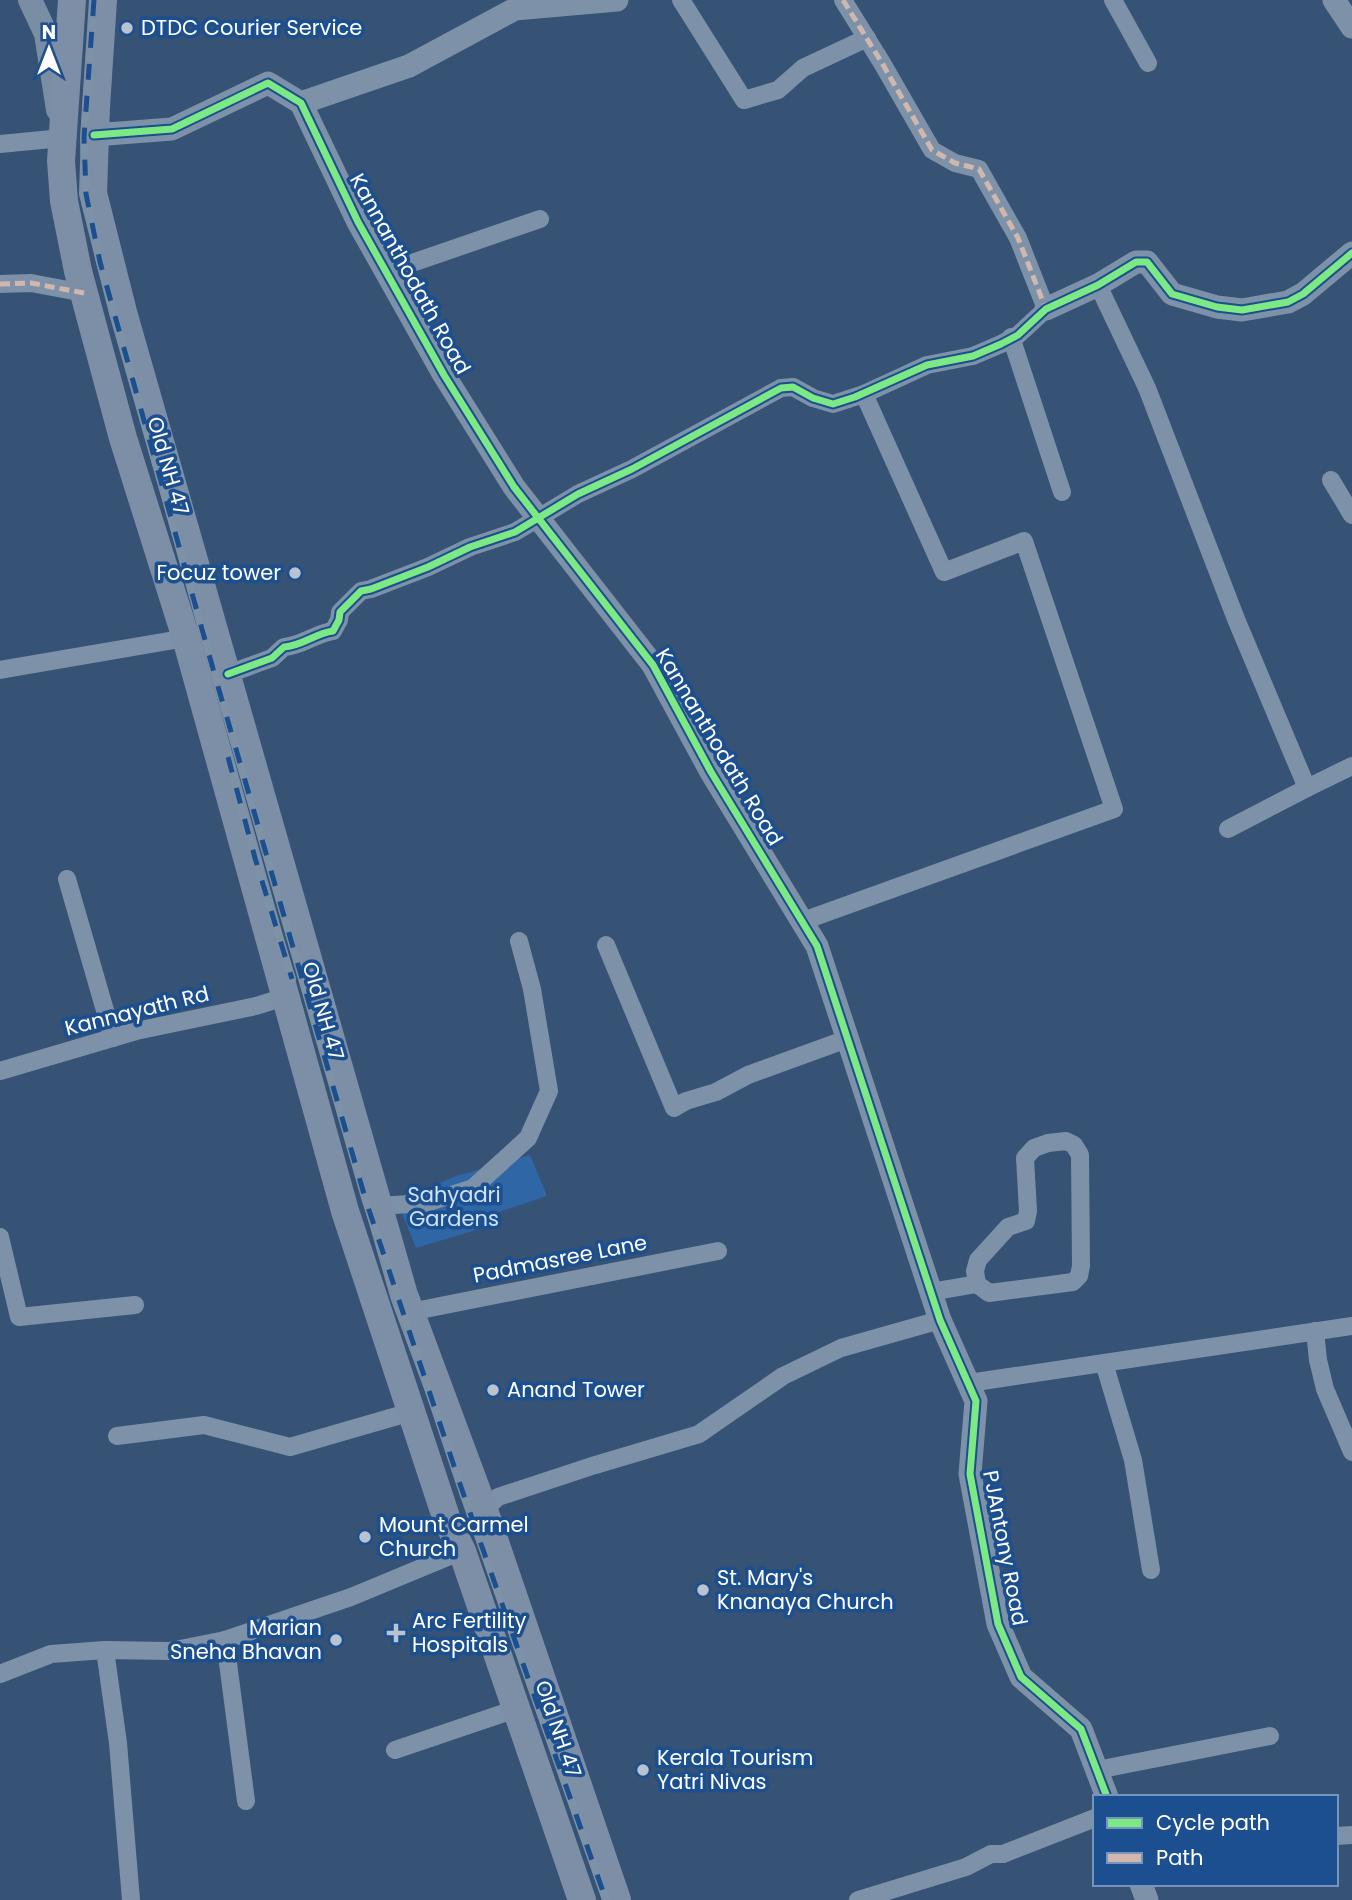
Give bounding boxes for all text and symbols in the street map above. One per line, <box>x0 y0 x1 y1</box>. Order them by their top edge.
place label: DTDC Courier Service <box>141 13 362 42</box>
north arrow <box>14 14 84 84</box>
text: N <box>42 19 56 46</box>
marker: DTDC Courier Service <box>119 20 135 36</box>
street label: Kannanthodath Road <box>343 168 478 379</box>
street label: Old NH 47 <box>141 413 196 518</box>
place label: Focuz tower <box>156 558 281 587</box>
marker: Focuz tower <box>287 565 303 581</box>
street label: Kannanthodath Road <box>649 643 790 851</box>
street label: Old NH 47 <box>296 958 351 1063</box>
street label: Kannayath Rd <box>62 979 212 1042</box>
park label: Sahyadri Gardens <box>407 1180 501 1233</box>
street label: Padmasree Lane <box>470 1227 649 1290</box>
place label: Anand Tower <box>507 1375 645 1404</box>
marker: Anand Tower <box>485 1382 501 1398</box>
street label: PJAntony Road <box>976 1468 1035 1628</box>
place label: Mount Carmel Church <box>379 1510 529 1563</box>
marker: Mount Carmel Church <box>357 1529 373 1545</box>
place label: St. Mary's Knanaya Church <box>717 1563 894 1616</box>
marker: St. Mary's Knanaya Church <box>695 1582 711 1598</box>
place label: Arc Fertility Hospitals <box>412 1606 527 1659</box>
place label: Marian Sneha Bhavan <box>170 1613 322 1666</box>
marker: Arc Fertility Hospitals <box>386 1623 406 1643</box>
marker: Marian Sneha Bhavan <box>328 1632 344 1648</box>
street label: Old NH 47 <box>528 1676 589 1781</box>
place label: Kerala Tourism Yatri Nivas <box>657 1743 813 1796</box>
marker: Kerala Tourism Yatri Nivas <box>635 1762 651 1778</box>
legend <box>1093 1795 1338 1886</box>
text: Cycle path <box>1156 1808 1270 1837</box>
text: Path <box>1156 1843 1203 1872</box>

